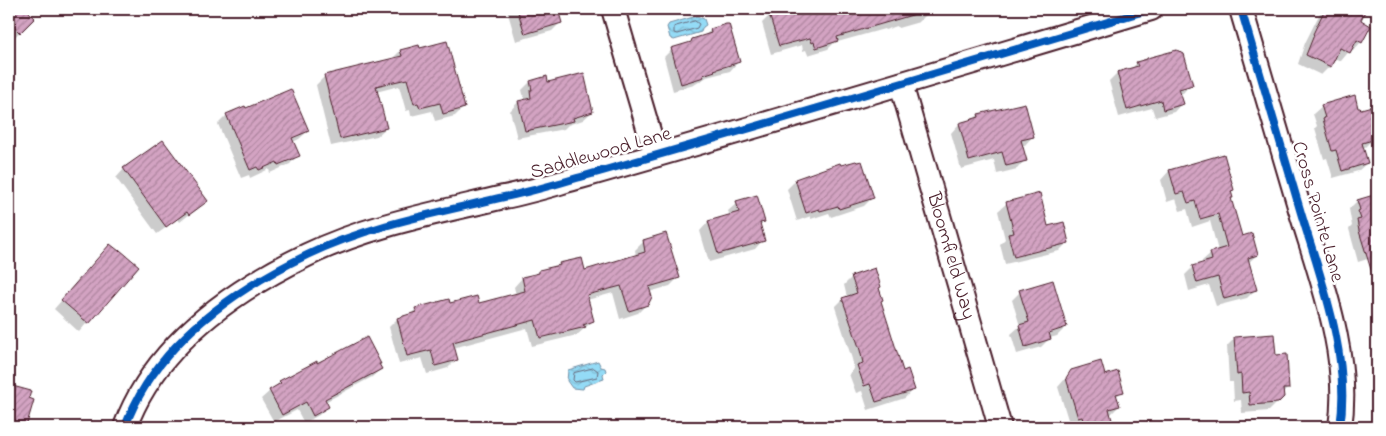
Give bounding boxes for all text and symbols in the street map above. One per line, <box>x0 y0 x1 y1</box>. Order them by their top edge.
street label: Saddlewood Lane <box>527 120 675 188</box>
street label: Cross Pointe Lane <box>1283 138 1351 286</box>
street label: Bloomfield Way <box>918 188 983 323</box>

